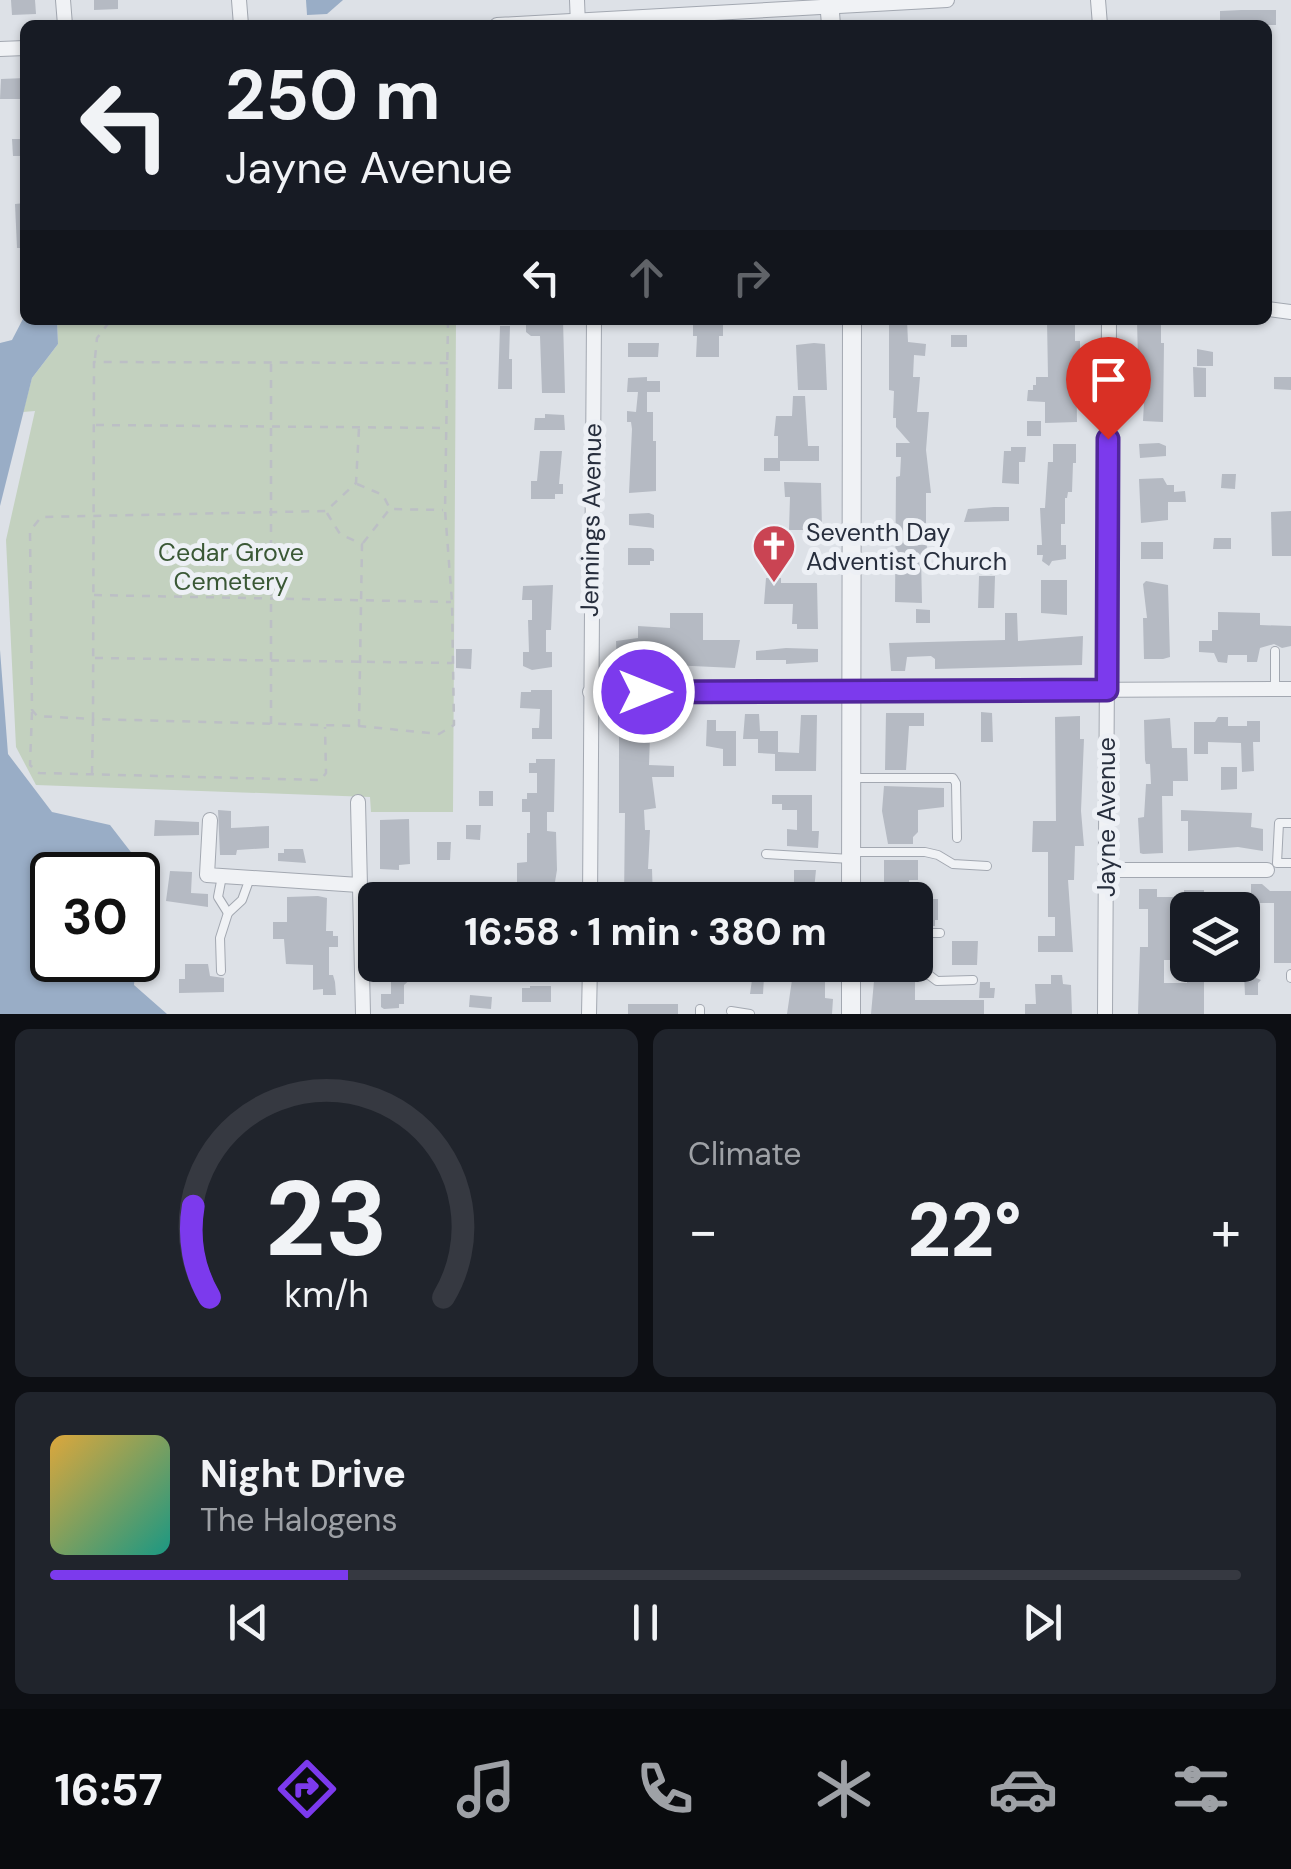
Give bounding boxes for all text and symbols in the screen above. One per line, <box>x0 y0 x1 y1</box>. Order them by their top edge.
text: 250 m <box>225 50 441 141</box>
icon: left <box>60 60 190 190</box>
text: Jayne Avenue <box>225 138 513 197</box>
icon: left <box>514 250 569 305</box>
icon: ahead <box>619 250 674 305</box>
icon: right <box>724 250 779 305</box>
pin <box>1066 337 1151 440</box>
icon: arrive <box>1081 352 1136 407</box>
street label: Jennings Avenue <box>573 423 609 617</box>
place label: Seventh Day Adventist Church <box>806 516 1007 578</box>
church icon: Seventh Day Adventist Church <box>751 523 797 584</box>
park label: Cedar Grove Cemetery <box>158 536 304 598</box>
position arrow <box>592 640 696 744</box>
street label: Jayne Avenue <box>1090 737 1123 897</box>
speed limit sign: 30 <box>30 852 160 982</box>
map controls <box>1170 892 1260 982</box>
button: layers <box>1170 892 1260 982</box>
text: 16:58 · 1 min · 380 m <box>464 907 827 957</box>
text: Climate <box>688 1133 802 1175</box>
text: 23 <box>265 1152 388 1287</box>
text: 22° <box>907 1182 1022 1279</box>
text: − <box>688 1195 718 1267</box>
text: + <box>1211 1195 1241 1267</box>
text: km/h <box>284 1272 369 1318</box>
text: Night Drive <box>200 1449 406 1499</box>
text: The Halogens <box>200 1499 398 1541</box>
icon: previous <box>221 1595 276 1650</box>
icon: pause <box>618 1595 673 1650</box>
icon: next <box>1015 1595 1070 1650</box>
icon: directions <box>272 1754 342 1824</box>
icon: music <box>451 1754 521 1824</box>
icon: phone <box>630 1754 700 1824</box>
icon: climate <box>809 1754 879 1824</box>
icon: car <box>988 1754 1058 1824</box>
icon: filters <box>1166 1754 1236 1824</box>
text: 16:57 <box>54 1760 163 1819</box>

